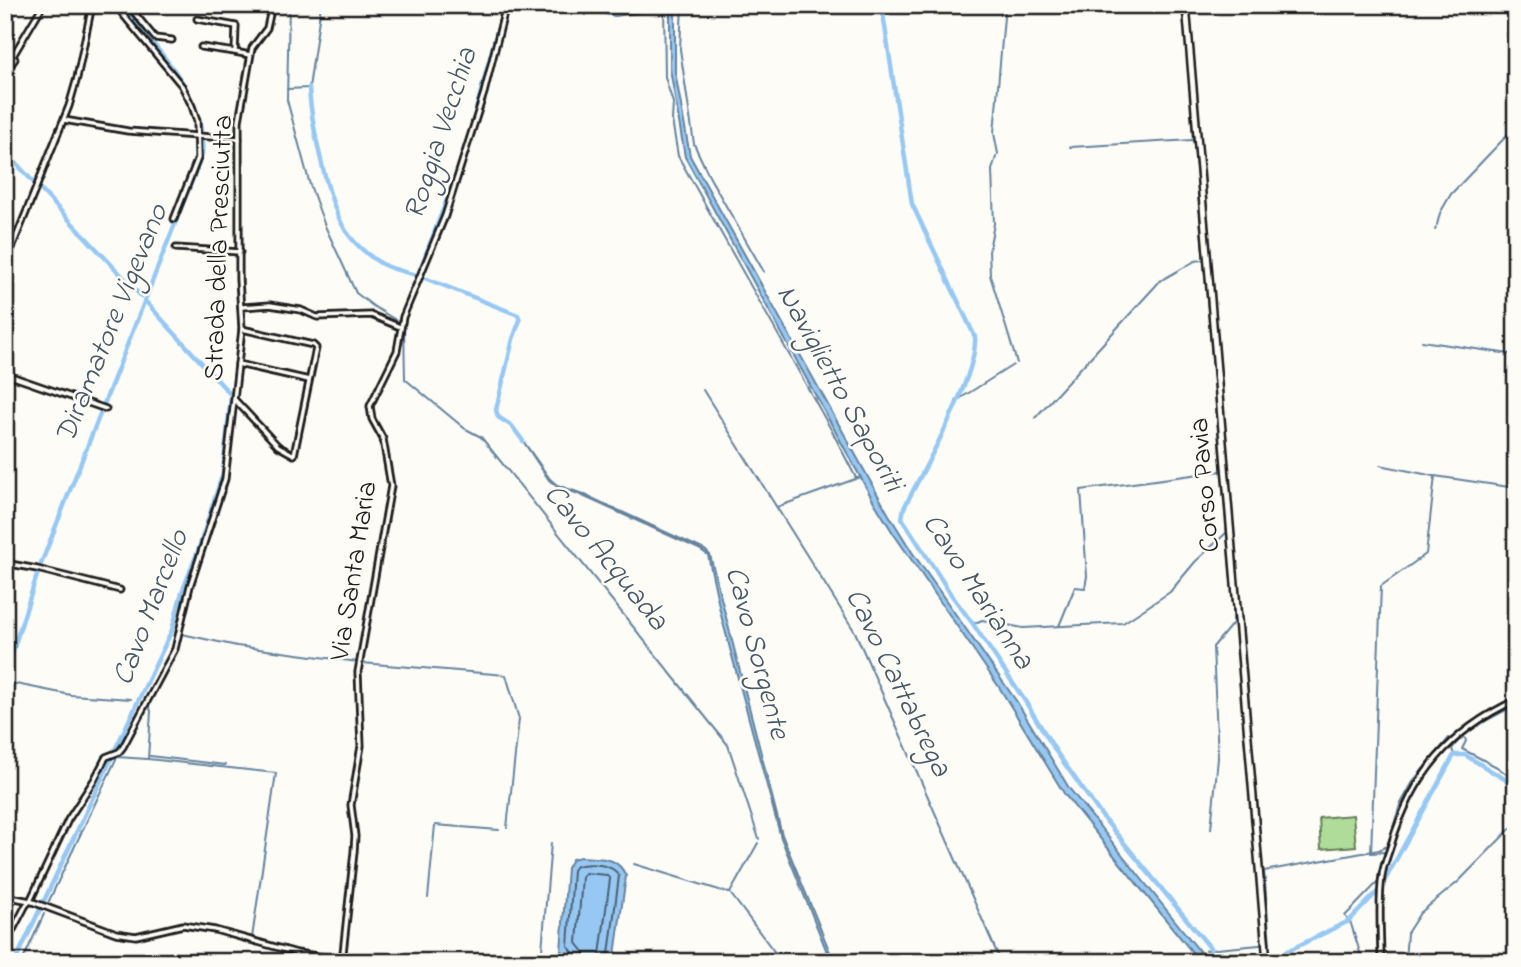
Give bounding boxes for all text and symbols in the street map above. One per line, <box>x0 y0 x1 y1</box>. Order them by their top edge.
water label: Roggia Vecchia <box>394 42 491 226</box>
street label: Strada della Presciutta <box>195 114 245 382</box>
water label: Diramatore Vigevano <box>45 197 182 450</box>
water label: Naviglietto Saporiti <box>764 278 915 503</box>
street label: Corso Pavia <box>1180 416 1232 554</box>
water label: Cavo Acquada <box>532 475 679 642</box>
street label: Via Santa Maria <box>320 478 389 665</box>
water label: Cavo Marianna <box>910 505 1044 679</box>
water label: Cavo Marcello <box>102 522 202 692</box>
water label: Cavo Sorgente <box>712 562 801 746</box>
water label: Cavo Cattabrega <box>832 581 962 785</box>

